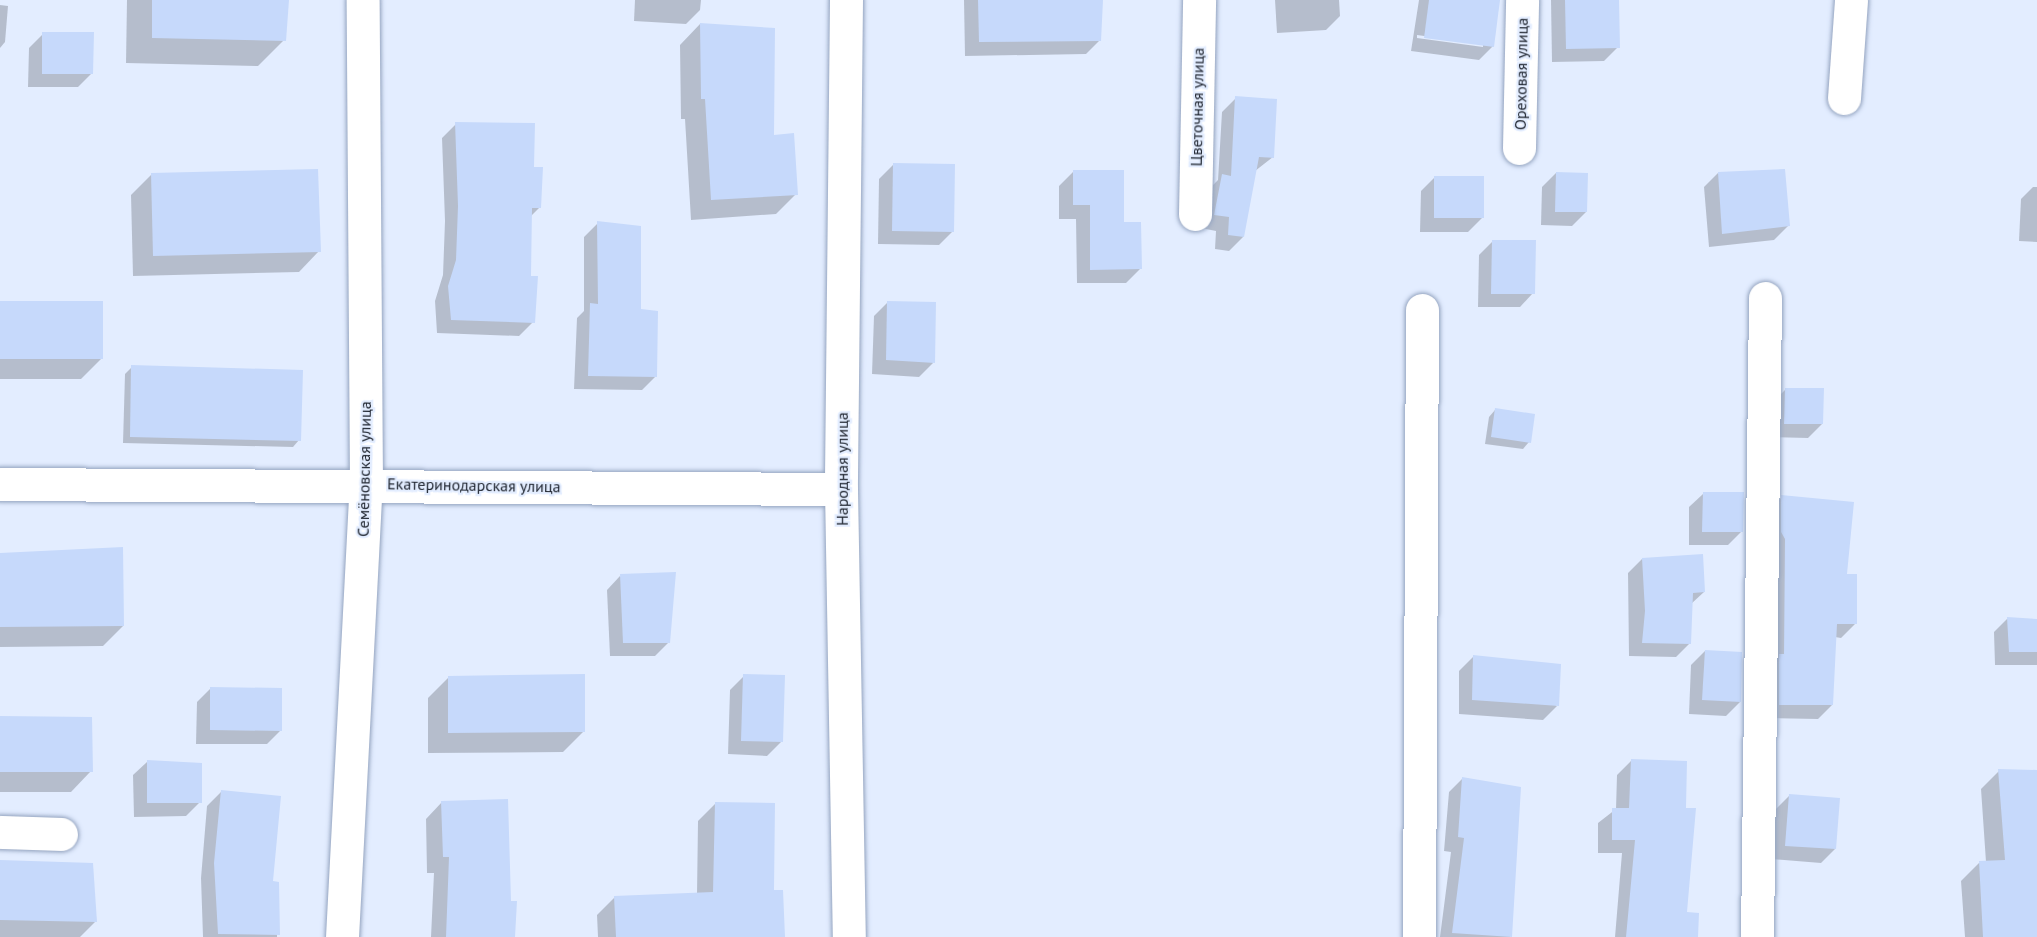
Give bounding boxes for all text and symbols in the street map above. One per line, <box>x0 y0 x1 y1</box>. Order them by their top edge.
street label: Ореховая улица <box>1510 18 1532 130</box>
street label: Цветочная улица <box>1186 47 1208 167</box>
street label: Семёновская улица <box>353 401 375 537</box>
street label: Народная улица <box>832 412 852 526</box>
street label: Екатеринодарская улица <box>387 474 561 496</box>

